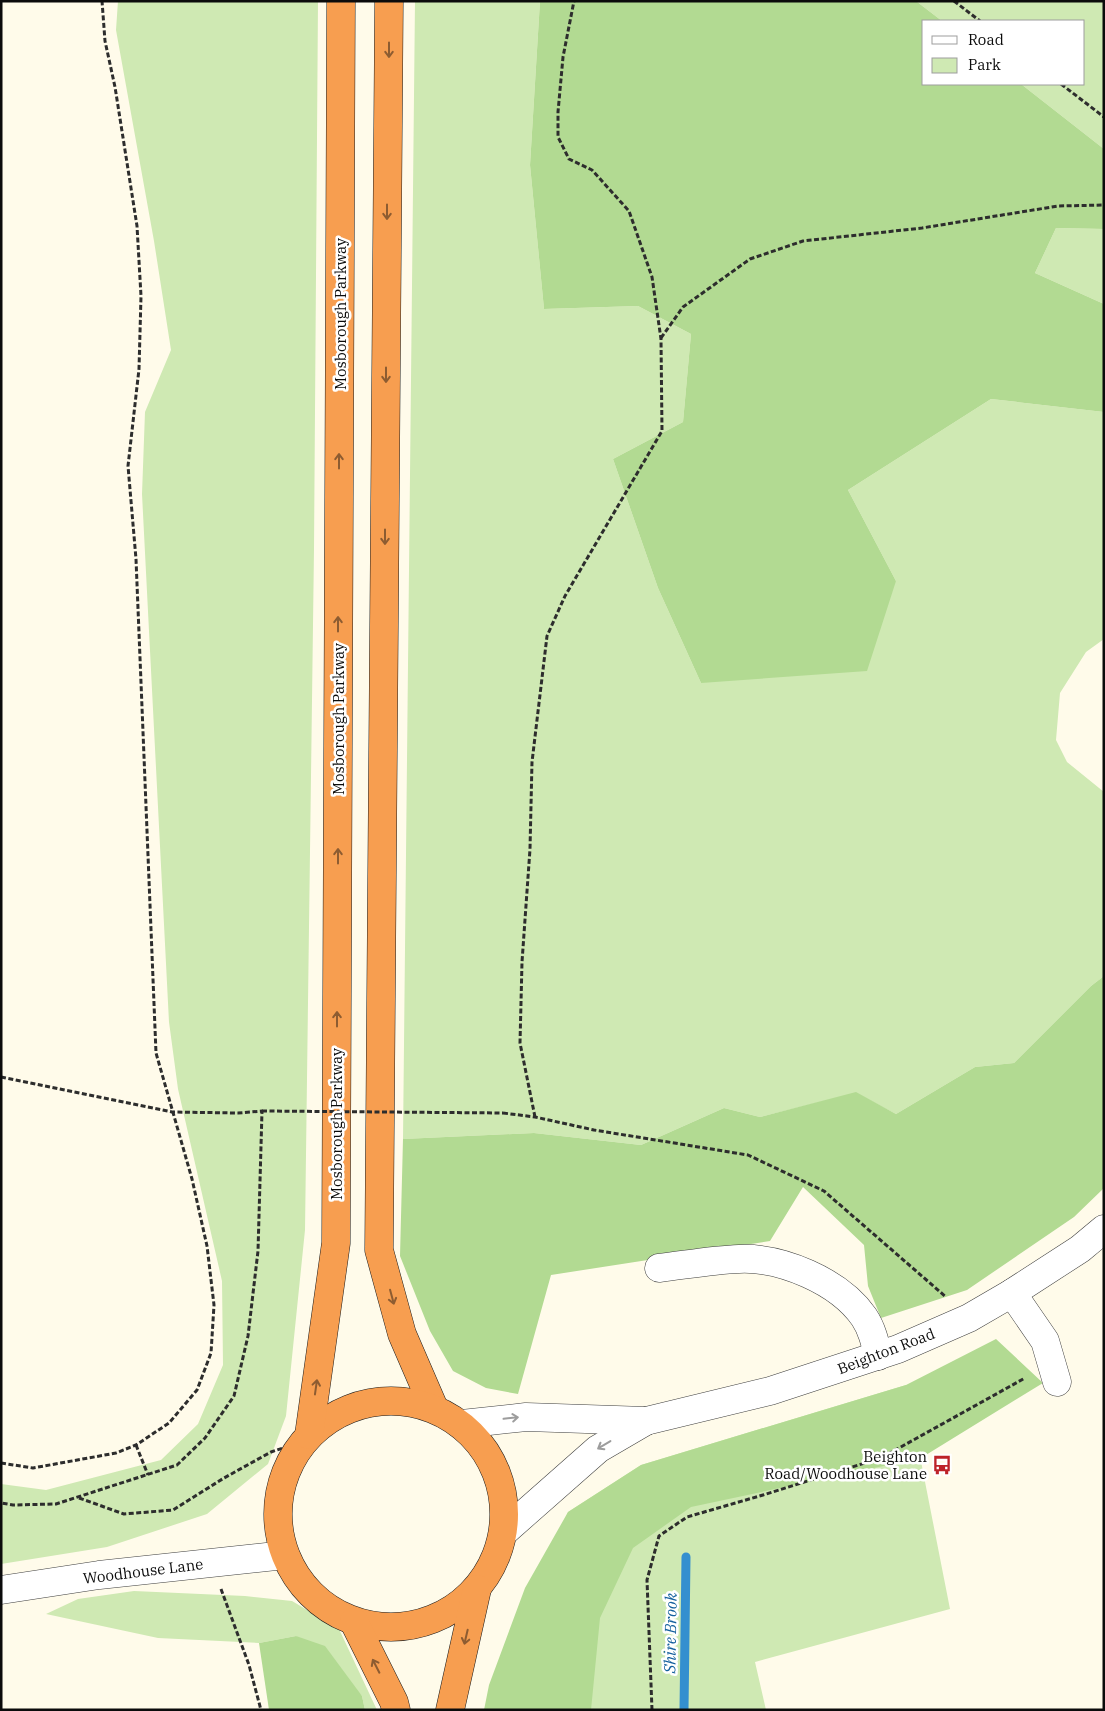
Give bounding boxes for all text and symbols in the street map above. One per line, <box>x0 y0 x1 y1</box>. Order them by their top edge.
legend <box>922 20 1085 85</box>
text: Road <box>968 30 1004 49</box>
one-way arrow <box>384 42 393 58</box>
text: Park <box>968 55 1001 74</box>
one-way arrow <box>382 204 392 220</box>
street label: Mosborough Parkway <box>331 238 350 390</box>
one-way arrow <box>381 366 391 383</box>
one-way arrow <box>334 454 344 470</box>
one-way arrow <box>380 529 389 545</box>
one-way arrow <box>334 616 343 632</box>
street label: Mosborough Parkway <box>329 643 348 795</box>
one-way arrow <box>333 849 343 865</box>
one-way arrow <box>332 1011 342 1028</box>
street label: Mosborough Parkway <box>327 1048 346 1200</box>
one-way arrow <box>387 1289 397 1305</box>
street label: Beighton Road <box>835 1324 937 1378</box>
one-way arrow <box>311 1379 321 1395</box>
one-way arrow <box>503 1414 519 1423</box>
one-way arrow <box>597 1441 612 1451</box>
place label: Beighton Road/Woodhouse Lane <box>765 1447 927 1483</box>
bus stop icon: Beighton Road/Woodhouse Lane <box>931 1454 953 1476</box>
street label: Woodhouse Lane <box>82 1554 204 1588</box>
water label: Shire Brook <box>659 1592 681 1675</box>
one-way arrow <box>461 1629 470 1645</box>
one-way arrow <box>371 1658 381 1673</box>

